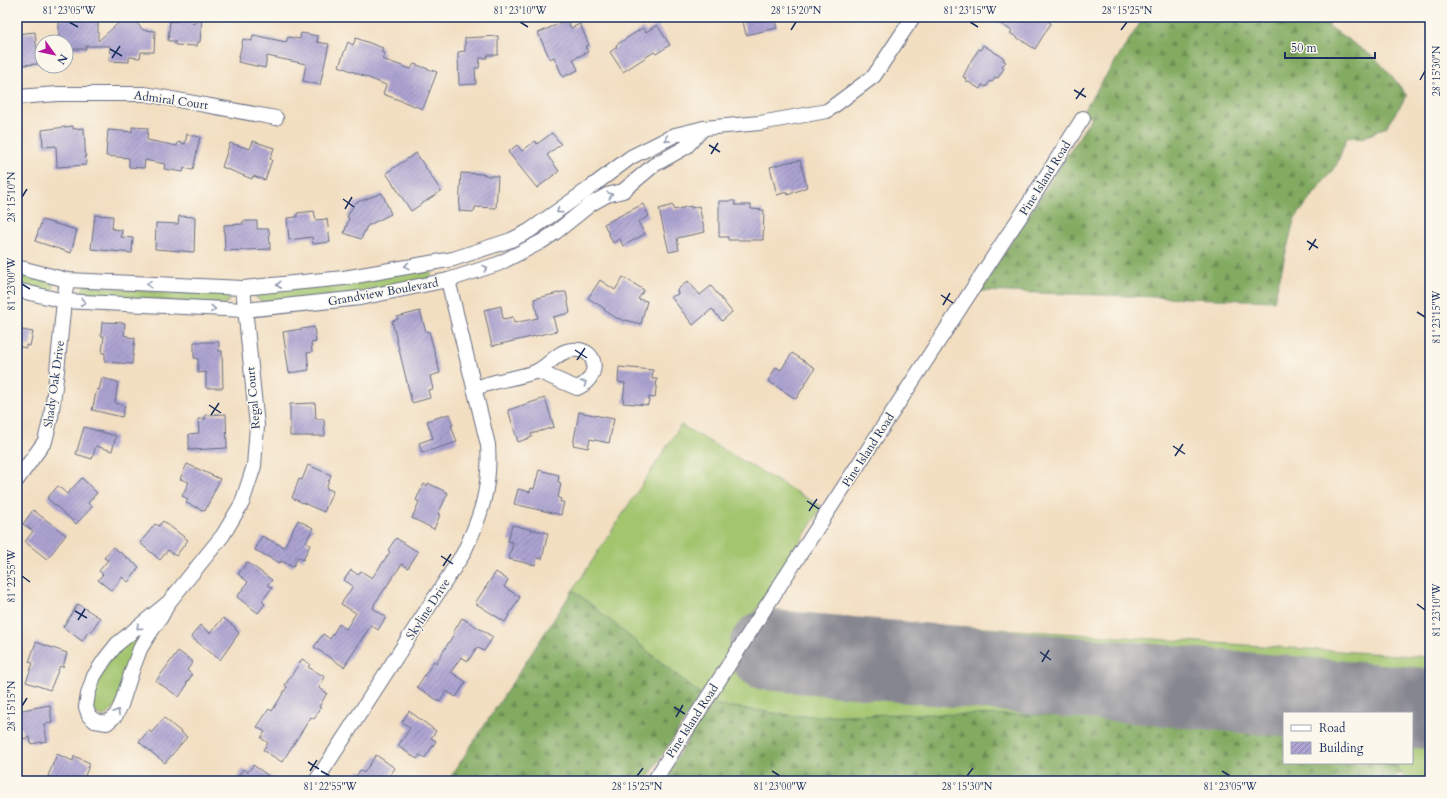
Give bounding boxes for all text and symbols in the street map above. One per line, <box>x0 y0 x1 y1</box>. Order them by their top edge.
text: 81°23'05"W <box>42 4 97 18</box>
text: 81°23'10"W <box>493 4 548 18</box>
text: 28°15'20"N <box>771 4 822 18</box>
text: 81°23'15"W <box>943 4 998 18</box>
text: 28°15'25"N <box>1102 4 1153 18</box>
north arrow <box>34 34 74 74</box>
scale bar <box>1285 34 1375 60</box>
text: 50 m <box>1291 40 1318 56</box>
text: 28°15'30"N <box>1430 45 1444 96</box>
text: N <box>53 51 71 68</box>
street label: Admiral Court <box>133 87 209 113</box>
one-way arrow <box>664 134 671 142</box>
street label: Pine Island Road <box>1016 137 1075 218</box>
text: 28°15'10"N <box>5 171 19 222</box>
one-way arrow <box>607 191 614 199</box>
one-way arrow <box>556 206 563 214</box>
text: 81°23'00"W <box>5 256 19 311</box>
one-way arrow <box>404 261 410 270</box>
one-way arrow <box>481 264 488 273</box>
street label: Grandview Boulevard <box>327 274 440 310</box>
one-way arrow <box>146 280 152 288</box>
one-way arrow <box>276 280 282 289</box>
text: 81°23'15"W <box>1430 289 1444 344</box>
one-way arrow <box>80 297 86 306</box>
one-way arrow <box>210 304 216 313</box>
street label: Shady Oak Drive <box>40 339 68 429</box>
street label: Regal Court <box>242 366 264 430</box>
one-way arrow <box>580 381 587 388</box>
street label: Pine Island Road <box>838 409 898 490</box>
text: 81°22'55"W <box>5 548 19 603</box>
street label: Skyline Drive <box>402 575 454 643</box>
text: 81°23'10"W <box>1430 582 1444 637</box>
one-way arrow <box>136 622 144 630</box>
text: 28°15'15"N <box>5 680 19 731</box>
street label: Pine Island Road <box>662 680 722 761</box>
one-way arrow <box>112 709 120 716</box>
legend <box>1283 712 1413 764</box>
text: Road <box>1319 720 1346 736</box>
text: Building <box>1319 740 1364 756</box>
text: 81°22'55"W <box>303 780 358 794</box>
text: 28°15'25"N <box>612 780 663 794</box>
text: 81°23'00"W <box>753 780 808 794</box>
text: 28°15'30"N <box>942 780 993 794</box>
text: 81°23'05"W <box>1203 780 1258 794</box>

